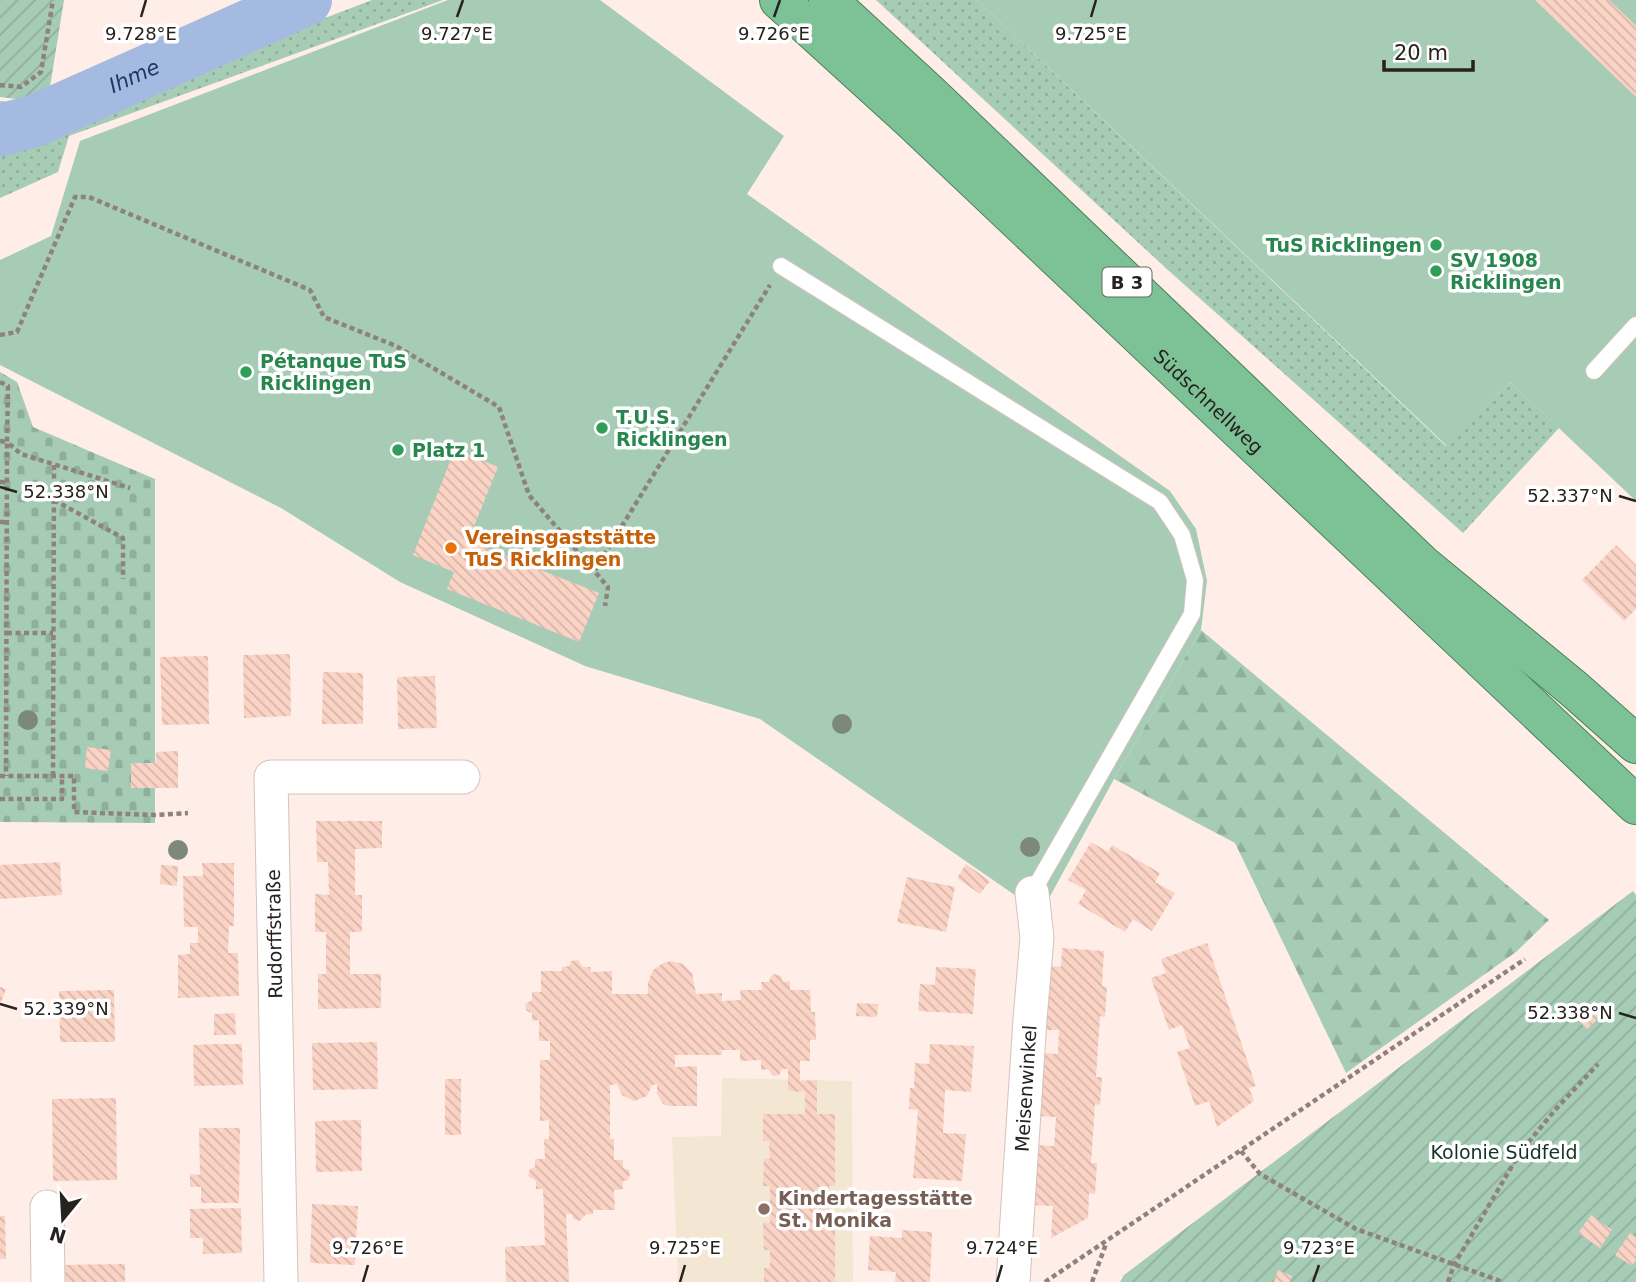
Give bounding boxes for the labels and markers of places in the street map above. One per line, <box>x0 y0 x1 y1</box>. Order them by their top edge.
place label: TuS Ricklingen <box>1266 234 1422 256</box>
marker: TuS Ricklingen <box>1428 237 1444 253</box>
place label: SV 1908 Ricklingen <box>1450 249 1562 293</box>
marker: SV 1908 Ricklingen <box>1428 263 1444 279</box>
place label: Pétanque TuS Ricklingen <box>260 350 407 394</box>
marker: Pétanque TuS Ricklingen <box>238 364 254 380</box>
place label: T.U.S. Ricklingen <box>616 406 728 450</box>
marker: T.U.S. Ricklingen <box>594 420 610 436</box>
place label: Platz 1 <box>412 439 485 461</box>
marker: Platz 1 <box>390 442 406 458</box>
place label: Vereinsgaststätte TuS Ricklingen <box>465 526 656 570</box>
marker: Vereinsgaststätte TuS Ricklingen <box>443 540 459 556</box>
place label: Kindertagesstätte St. Monika <box>778 1187 973 1231</box>
marker: Kindertagesstätte St. Monika <box>756 1201 772 1217</box>

